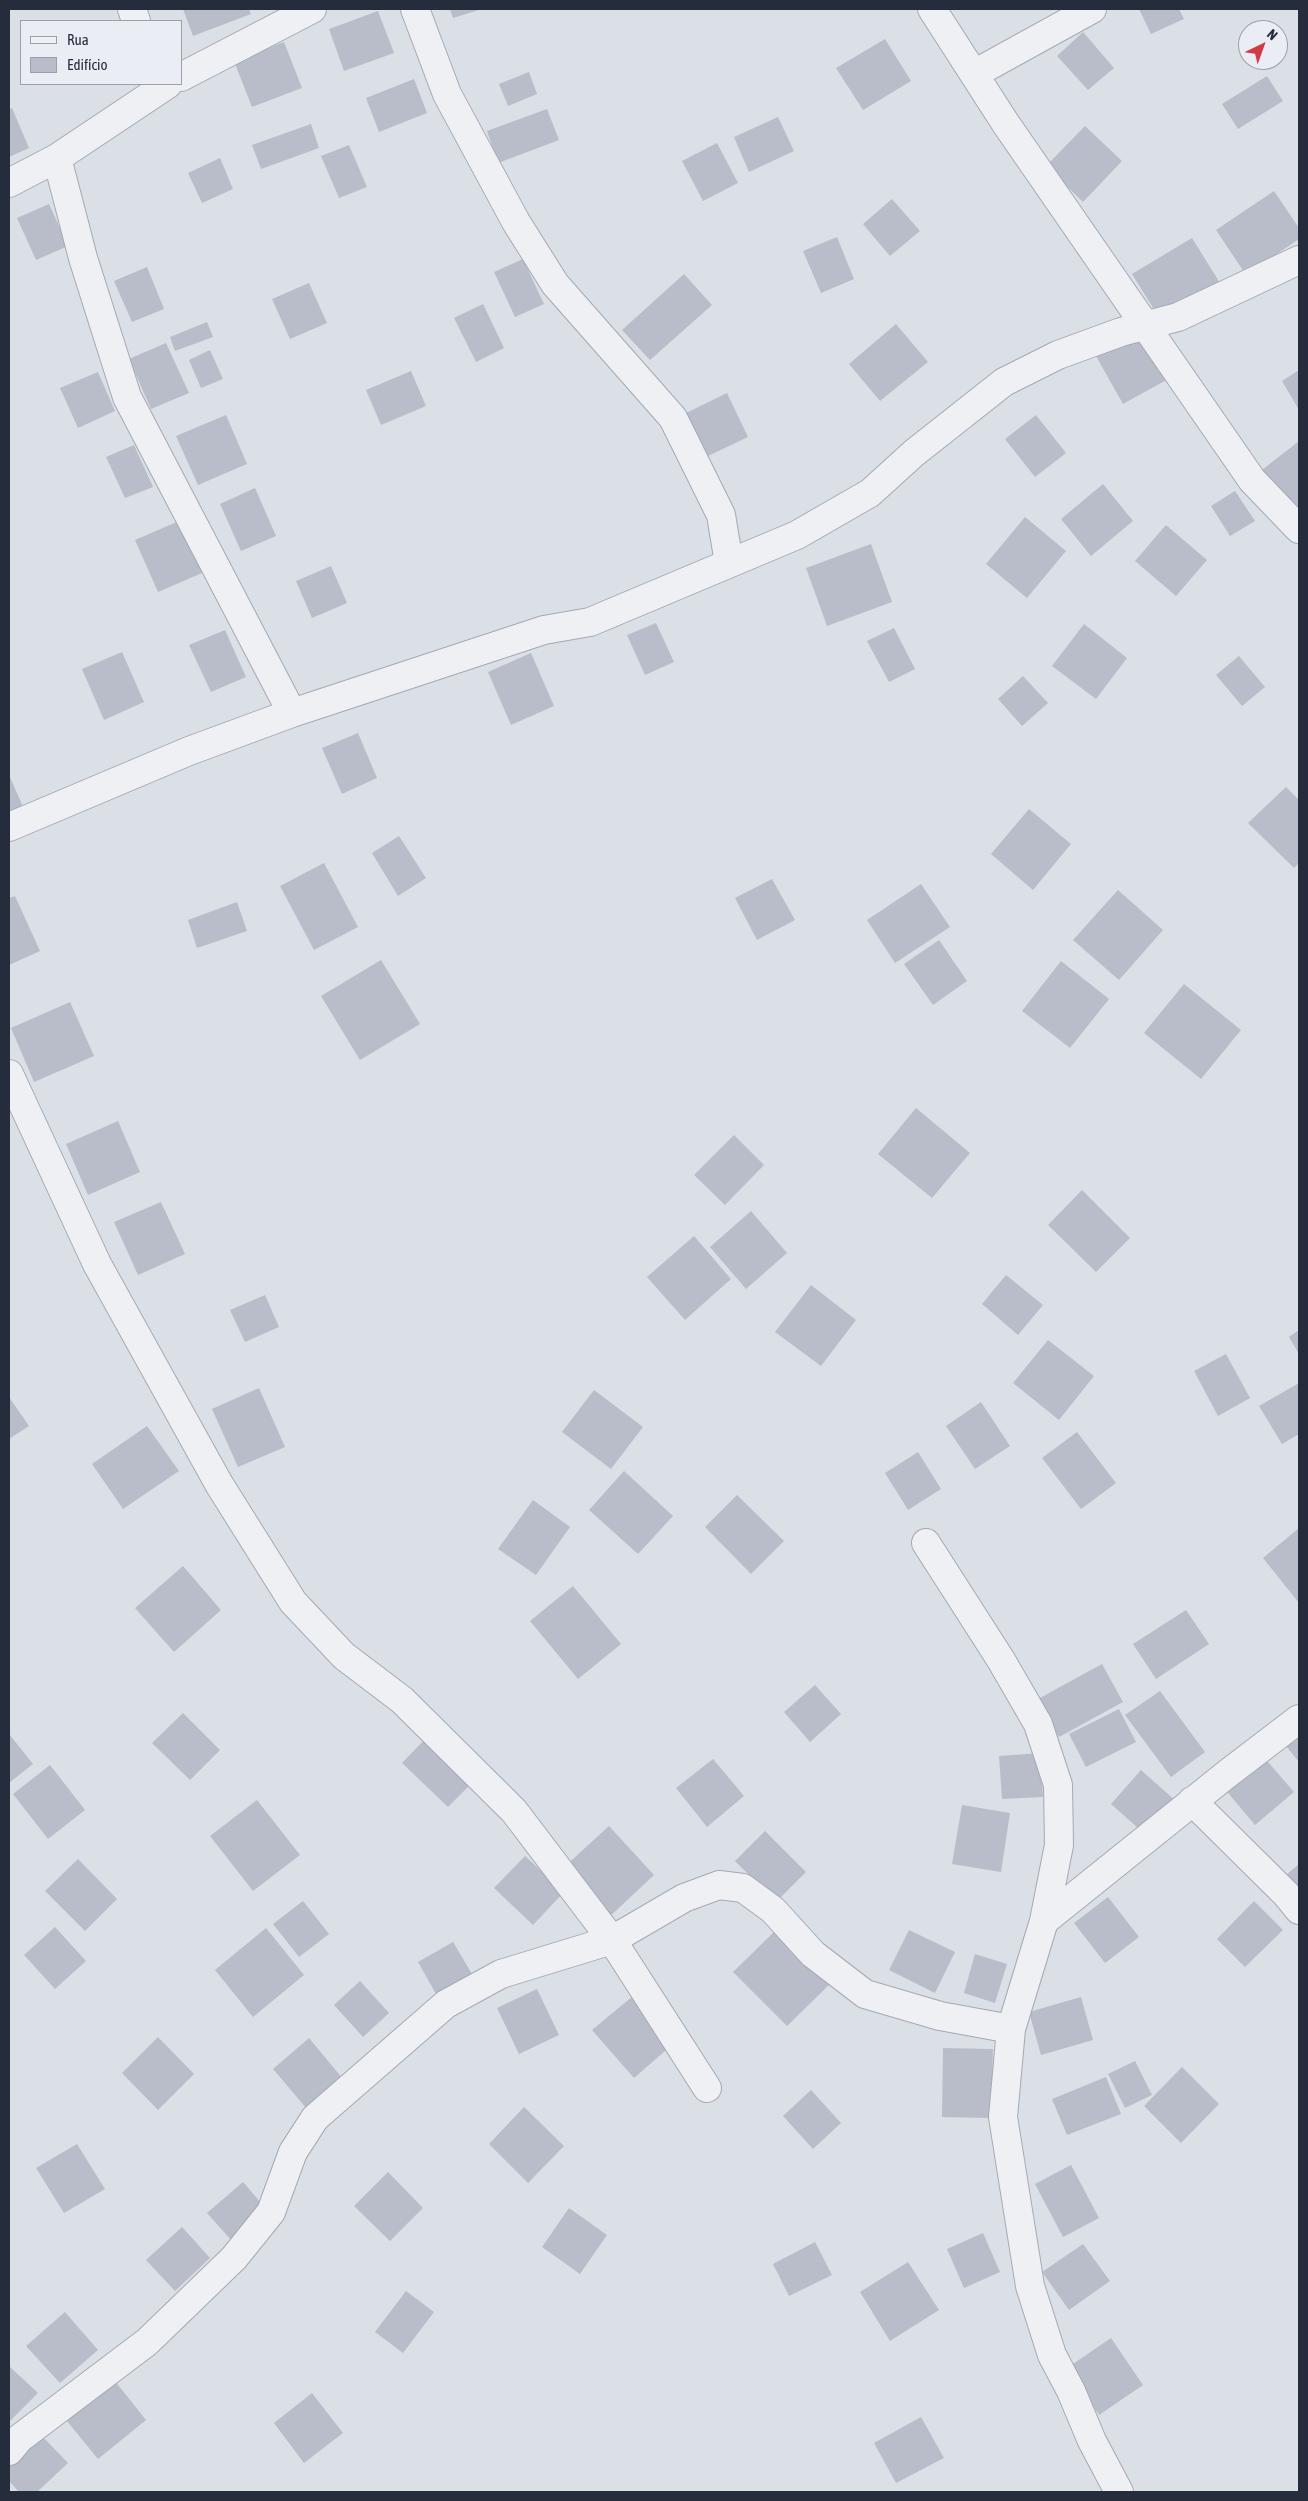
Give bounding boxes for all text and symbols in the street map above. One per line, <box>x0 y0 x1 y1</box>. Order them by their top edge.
legend <box>20 20 182 85</box>
north arrow <box>1238 20 1288 70</box>
text: N <box>1264 26 1281 43</box>
text: Rua <box>67 31 89 48</box>
text: Edifício <box>67 56 108 73</box>

